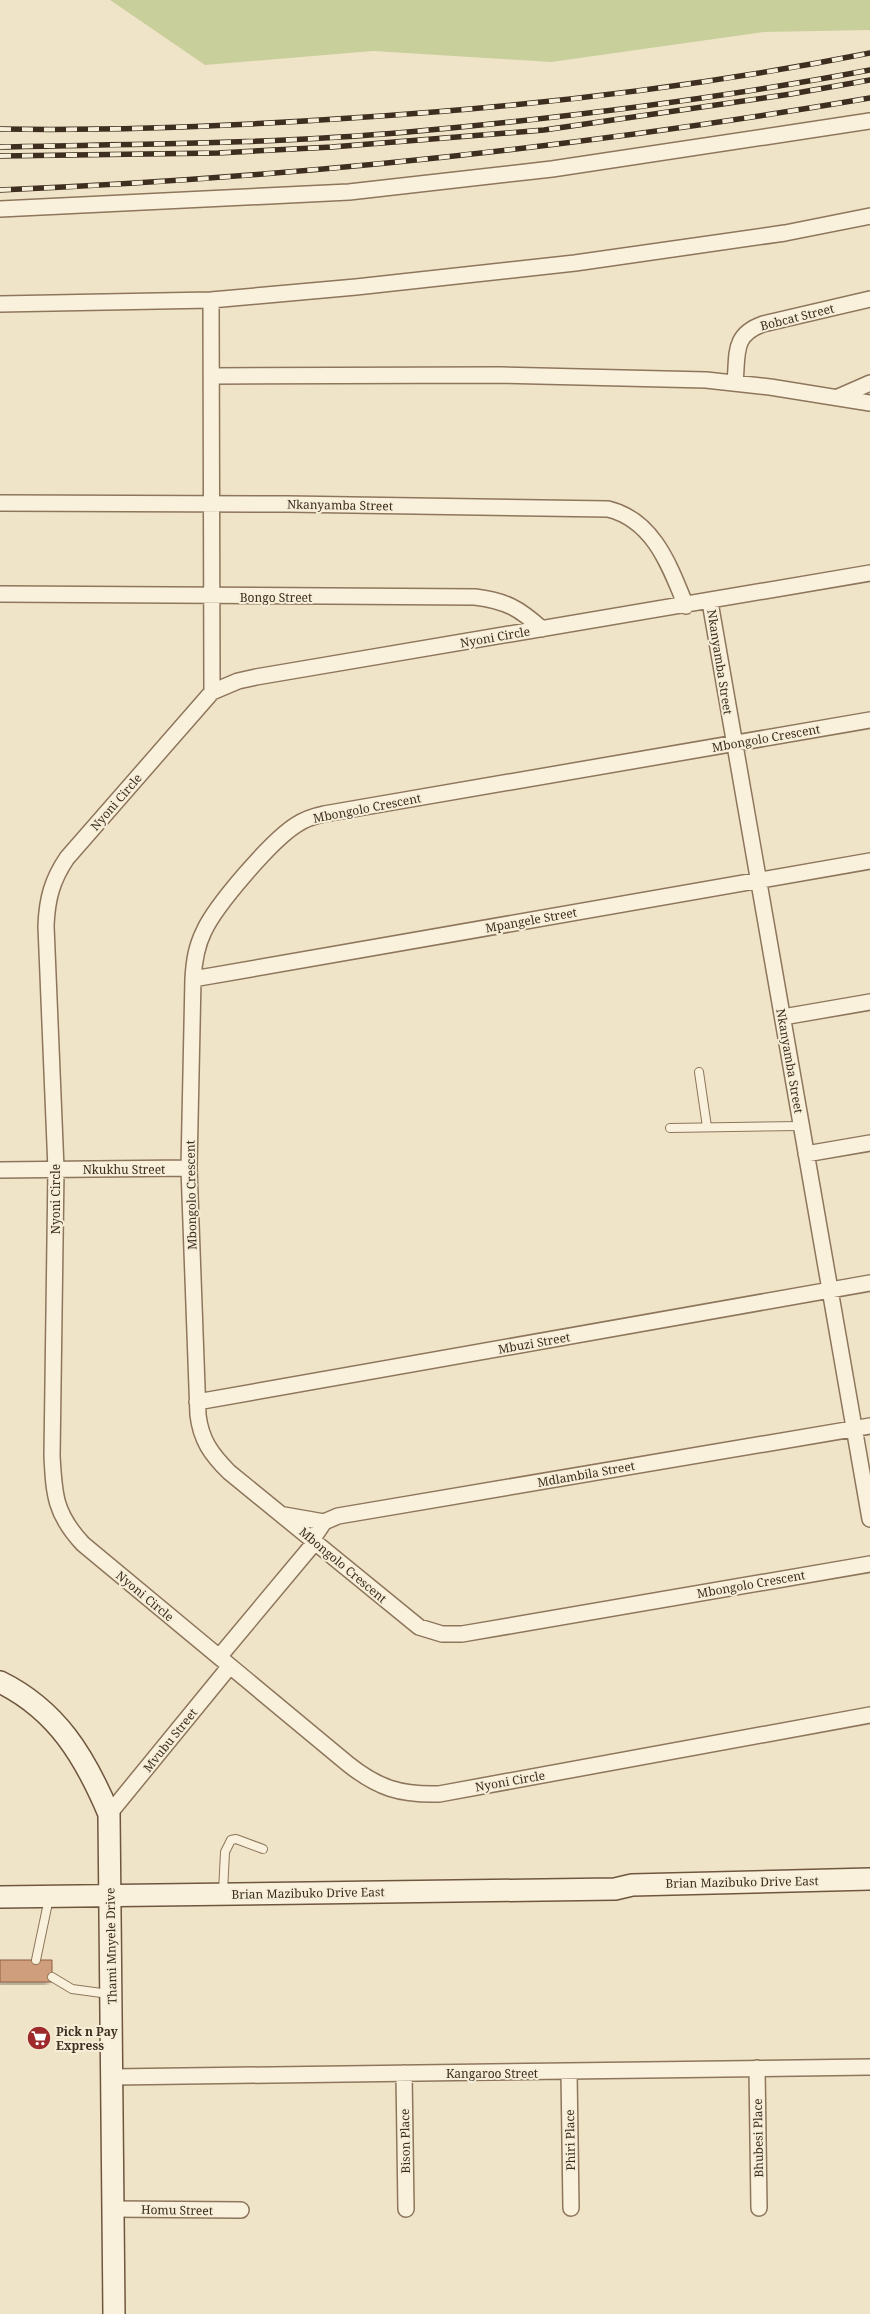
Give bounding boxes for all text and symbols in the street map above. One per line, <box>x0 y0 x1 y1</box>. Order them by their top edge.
street label: Bobcat Street <box>758 300 836 334</box>
street label: Nkanyamba Street <box>287 496 393 514</box>
street label: Bongo Street <box>240 589 312 606</box>
street label: Nkanyamba Street <box>703 608 737 716</box>
street label: Nyoni Circle <box>459 623 531 651</box>
street label: Mbongolo Crescent <box>711 720 821 756</box>
street label: Nyoni Circle <box>86 770 146 834</box>
street label: Mbongolo Crescent <box>312 789 422 827</box>
street label: Mpangele Street <box>484 904 578 936</box>
street label: Nkanyamba Street <box>772 1007 808 1115</box>
street label: Mbongolo Crescent <box>182 1140 200 1250</box>
street label: Nkukhu Street <box>83 1161 165 1178</box>
street label: Nyoni Circle <box>47 1164 64 1234</box>
street label: Mbuzi Street <box>497 1328 571 1358</box>
street label: Mdlambila Street <box>536 1457 636 1491</box>
street label: Mbongolo Crescent <box>296 1523 390 1607</box>
street label: Mbongolo Crescent <box>696 1566 806 1602</box>
street label: Nyoni Circle <box>113 1567 177 1625</box>
street label: Mvubu Street <box>139 1705 201 1775</box>
street label: Nyoni Circle <box>474 1767 546 1795</box>
street label: Brian Mazibuko Drive East <box>665 1872 819 1892</box>
street label: Brian Mazibuko Drive East <box>231 1883 385 1903</box>
street label: Thami Mnyele Drive <box>101 1887 121 2005</box>
place label: Pick n Pay Express <box>56 2023 118 2054</box>
supermarket icon: Pick n Pay Express <box>26 2025 52 2051</box>
street label: Kangaroo Street <box>446 2065 538 2082</box>
street label: Bhubesi Place <box>749 2098 767 2178</box>
street label: Bison Place <box>396 2108 414 2174</box>
street label: Phiri Place <box>561 2109 579 2171</box>
street label: Homu Street <box>141 2201 213 2219</box>

